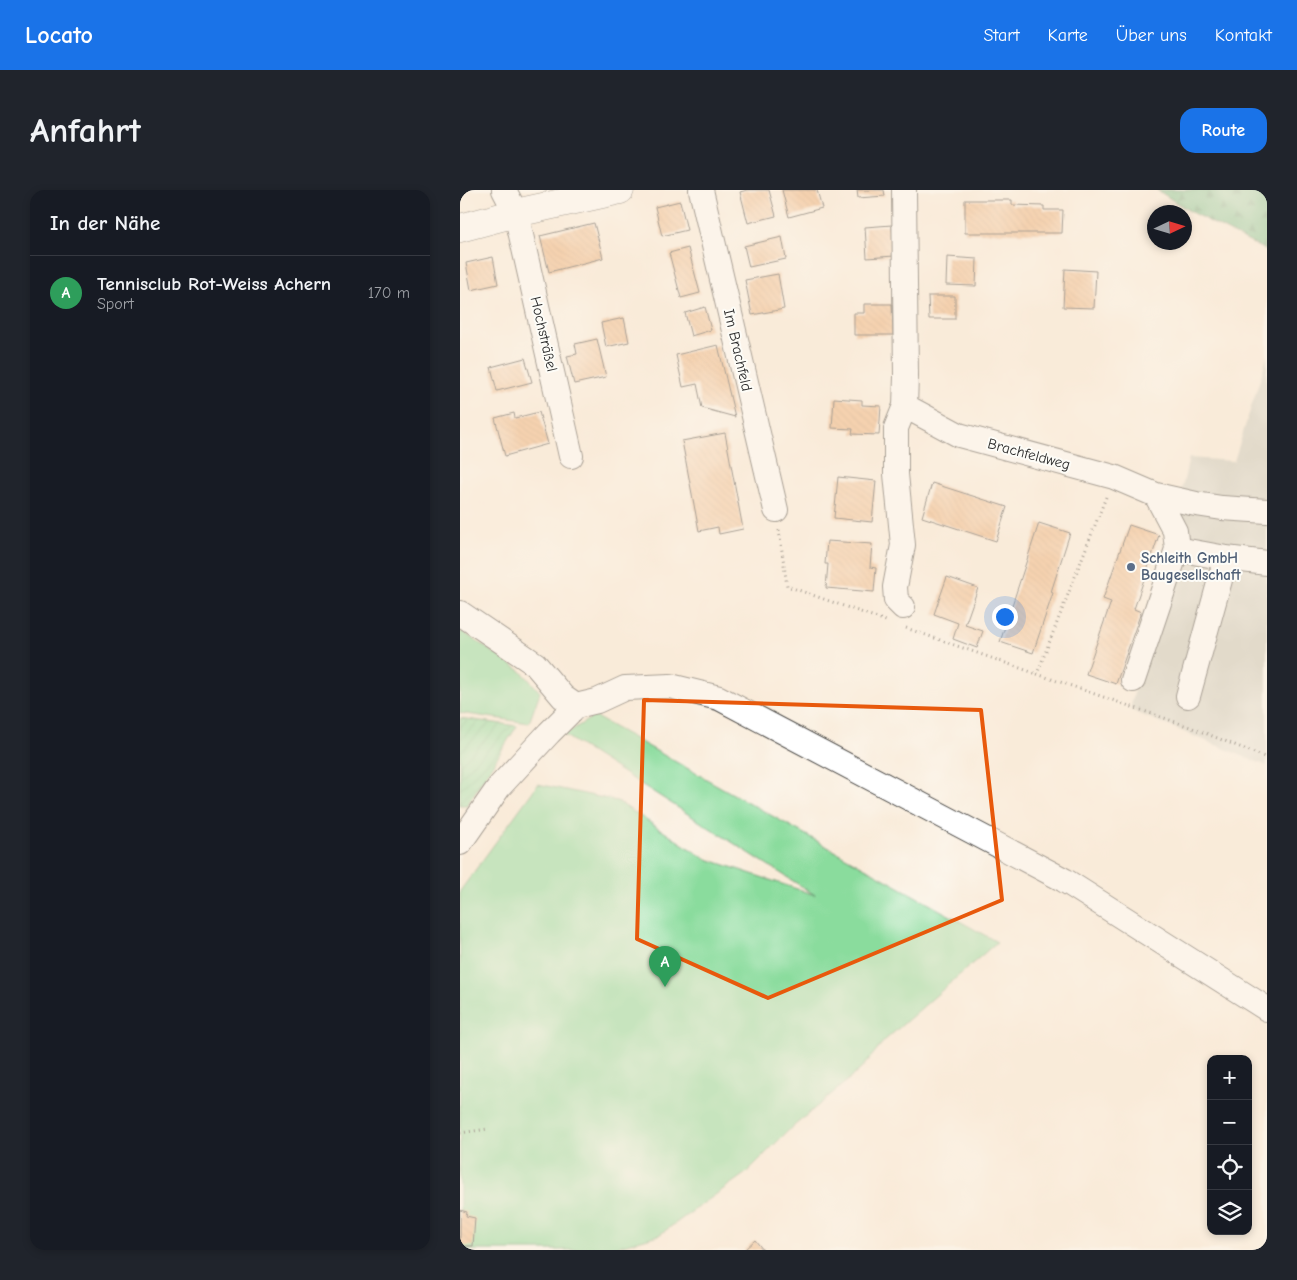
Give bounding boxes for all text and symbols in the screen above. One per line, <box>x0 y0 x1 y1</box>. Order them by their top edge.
text: Locato <box>25 21 93 49</box>
text: Start <box>983 25 1020 46</box>
text: Karte <box>1048 25 1088 46</box>
text: Über uns <box>1116 25 1187 46</box>
text: Kontakt <box>1215 25 1272 46</box>
button: Route <box>1180 108 1267 153</box>
text: Anfahrt <box>30 110 141 151</box>
north arrow <box>1147 205 1192 250</box>
text: In der Nähe <box>50 211 160 235</box>
text: Tennisclub Rot-Weiss Achern <box>97 273 331 295</box>
text: A <box>62 284 70 302</box>
text: 170 m <box>368 284 410 302</box>
text: Sport <box>97 295 134 313</box>
street label: Hochsträßel <box>527 295 561 373</box>
street label: Im Brachfeld <box>720 307 756 393</box>
street label: Brachfeldweg <box>986 434 1072 474</box>
place label: Schleith GmbH Baugesellschaft <box>1141 549 1242 584</box>
marker: Schleith GmbH Baugesellschaft <box>1125 561 1137 573</box>
your location <box>992 604 1018 630</box>
pin: A <box>649 946 681 987</box>
map controls <box>1207 1055 1252 1235</box>
button: + <box>1207 1055 1252 1100</box>
button: − <box>1207 1100 1252 1145</box>
button: locate <box>1207 1145 1252 1190</box>
button: layers <box>1207 1190 1252 1235</box>

